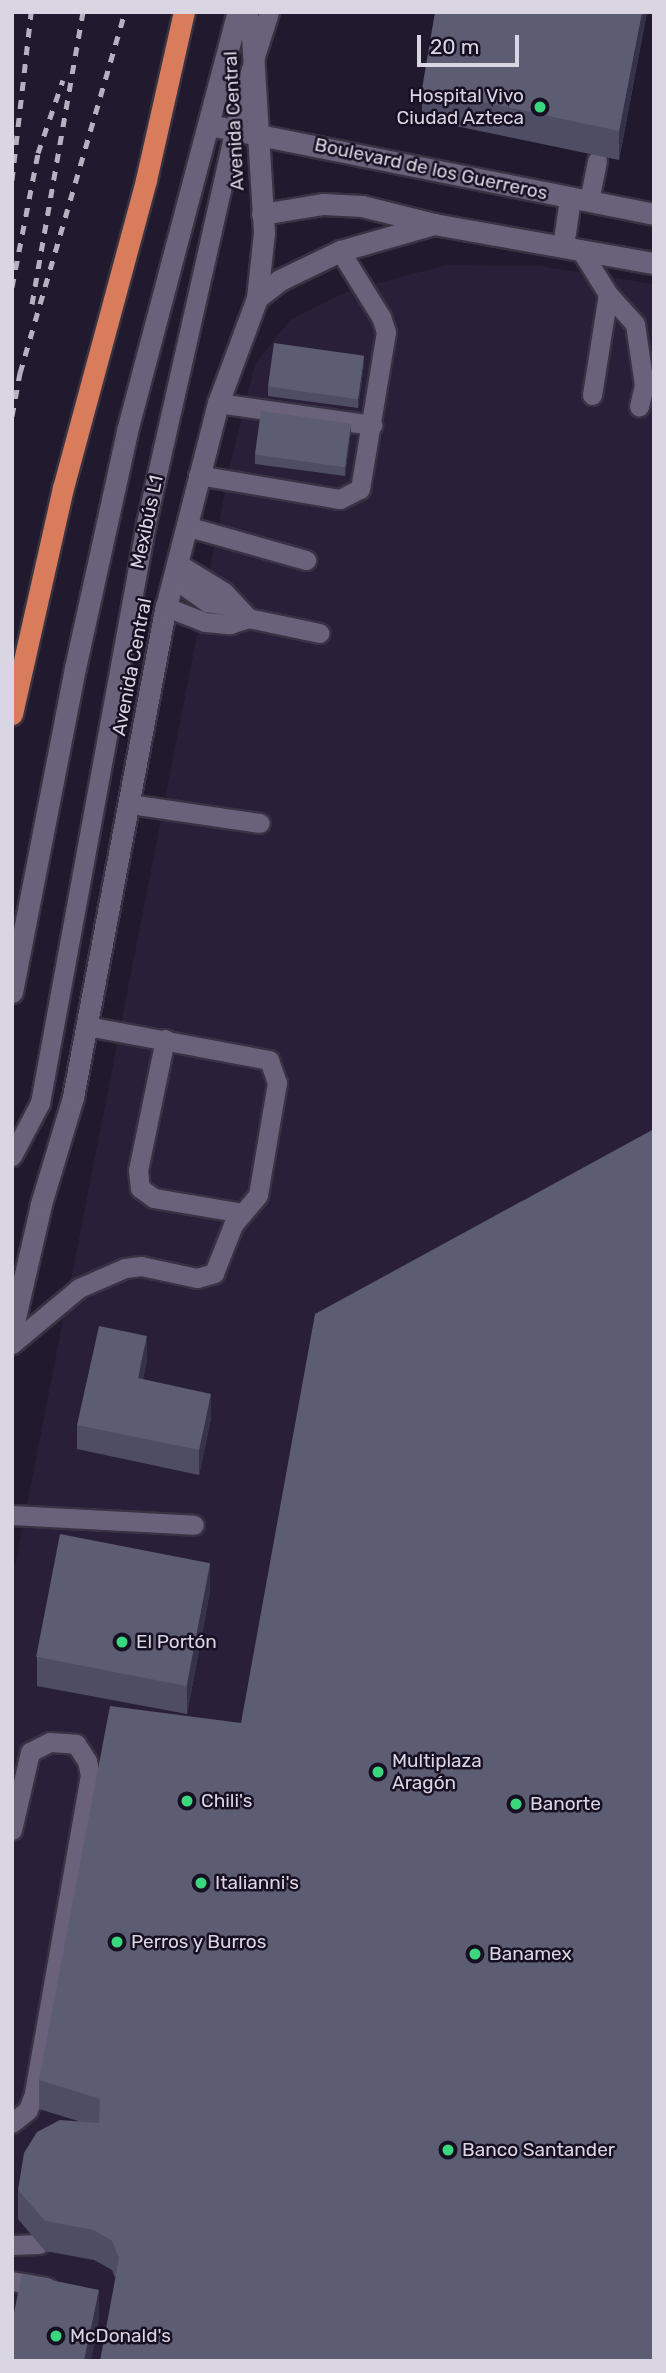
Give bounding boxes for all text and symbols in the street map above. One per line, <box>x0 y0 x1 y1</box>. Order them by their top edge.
scale bar <box>421 21 522 65</box>
text: 20 m <box>430 34 479 59</box>
street label: Avenida Central <box>219 51 249 191</box>
place label: Hospital Vivo Ciudad Azteca <box>396 85 524 129</box>
marker: Hospital Vivo Ciudad Azteca <box>530 97 550 117</box>
street label: Boulevard de los Guerreros <box>312 133 550 205</box>
street label: Mexibús L1 <box>126 473 168 571</box>
street label: Avenida Central <box>107 596 157 738</box>
place label: El Portón <box>136 1631 217 1653</box>
marker: El Portón <box>114 1634 130 1650</box>
place label: Multiplaza Aragón <box>392 1750 482 1794</box>
marker: Multiplaza Aragón <box>370 1764 386 1780</box>
place label: Chili's <box>201 1790 252 1812</box>
marker: Chili's <box>179 1793 195 1809</box>
place label: Banorte <box>530 1793 601 1815</box>
marker: Banorte <box>508 1796 524 1812</box>
place label: Italianni's <box>215 1872 299 1894</box>
marker: Italianni's <box>193 1875 209 1891</box>
place label: Perros y Burros <box>131 1931 267 1953</box>
marker: Perros y Burros <box>109 1934 125 1950</box>
place label: Banamex <box>489 1943 572 1965</box>
marker: Banamex <box>467 1946 483 1962</box>
place label: Banco Santander <box>462 2139 615 2161</box>
marker: Banco Santander <box>440 2142 456 2158</box>
place label: McDonald's <box>70 2325 171 2347</box>
marker: McDonald's <box>48 2328 64 2344</box>

